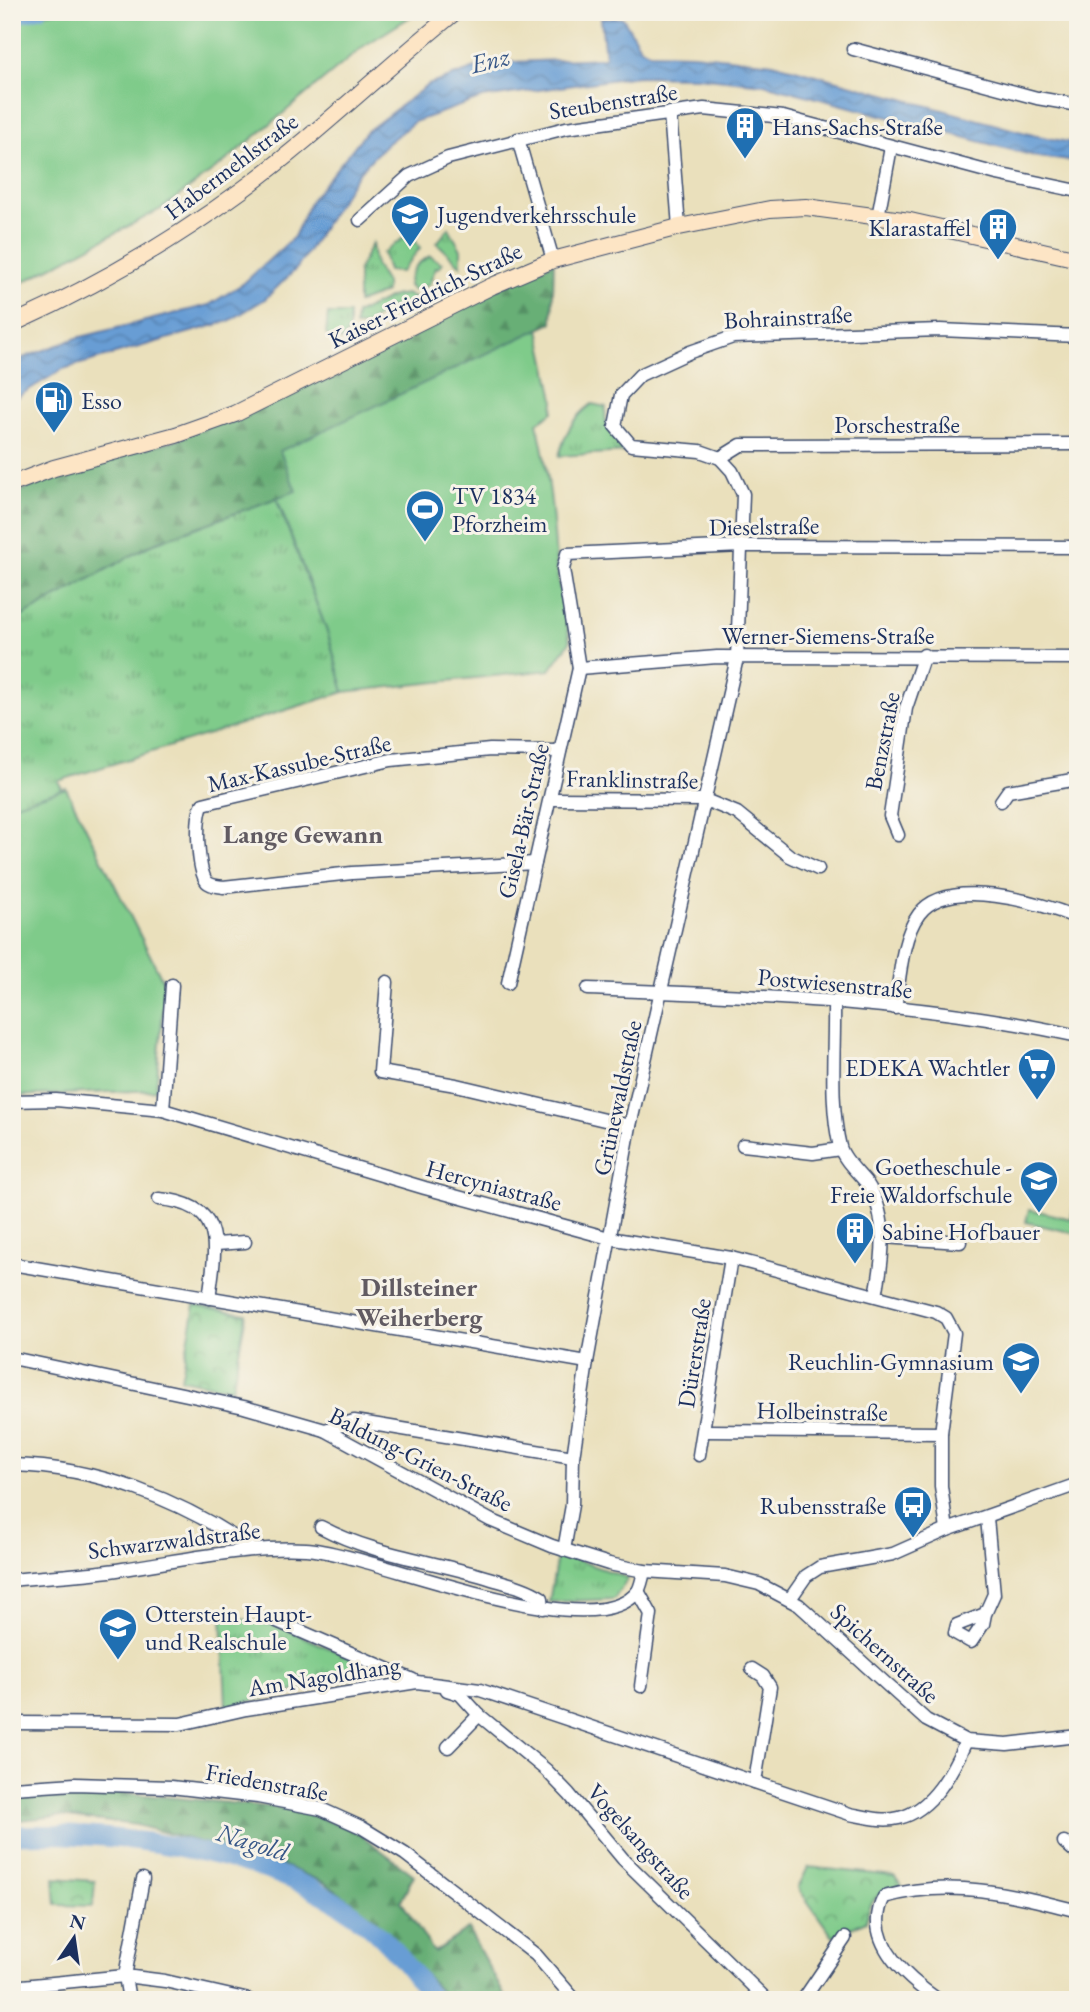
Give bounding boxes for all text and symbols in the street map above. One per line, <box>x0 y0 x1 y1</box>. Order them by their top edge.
water label: Enz <box>466 39 514 81</box>
street label: Steubenstraße <box>547 76 679 126</box>
building icon: Hans-Sachs-Straße <box>724 105 766 160</box>
street label: Habermehlstraße <box>158 106 304 226</box>
place label: Hans-Sachs-Straße <box>772 111 943 142</box>
school or university icon: Jugendverkehrsschule <box>389 193 431 248</box>
place label: Jugendverkehrsschule <box>435 199 636 230</box>
building icon: Klarastaffel <box>977 206 1019 261</box>
place label: Klarastaffel <box>869 212 971 243</box>
street label: Kaiser-Friedrich-Straße <box>323 235 527 355</box>
street label: Bohrainstraße <box>723 298 853 336</box>
fuel station icon: Esso <box>33 379 75 434</box>
place label: Esso <box>81 385 122 416</box>
street label: Porschestraße <box>834 409 960 440</box>
place label: TV 1834 Pforzheim <box>452 480 548 539</box>
sports icon: TV 1834 Pforzheim <box>404 488 446 543</box>
street label: Dieselstraße <box>708 510 820 542</box>
street label: Werner-Siemens-Straße <box>722 620 934 651</box>
street label: Benzstraße <box>857 689 907 793</box>
street label: Max-Kassube-Straße <box>204 727 394 799</box>
street label: Gisela-Bär-Straße <box>490 740 556 902</box>
street label: Franklinstraße <box>566 762 698 796</box>
district label: Lange Gewann <box>223 817 383 851</box>
street label: Postwiesenstraße <box>756 961 914 1005</box>
street label: Grünewaldstraße <box>585 1017 649 1179</box>
supermarket icon: EDEKA Wachtler <box>1016 1046 1058 1101</box>
place label: EDEKA Wachtler <box>845 1052 1010 1083</box>
place label: Goetheschule - Freie Waldorfschule <box>830 1151 1012 1210</box>
street label: Hercyniastraße <box>423 1152 565 1218</box>
school or university icon: Goetheschule - Freie Waldorfschule <box>1018 1159 1060 1214</box>
building icon: Sabine Hofbauer <box>834 1210 876 1265</box>
place label: Sabine Hofbauer <box>882 1216 1040 1247</box>
district label: Dillsteiner Weiherberg <box>356 1270 483 1334</box>
street label: Dürerstraße <box>670 1296 718 1410</box>
school or university icon: Reuchlin-Gymnasium <box>1000 1340 1042 1395</box>
place label: Reuchlin-Gymnasium <box>788 1346 994 1377</box>
street label: Holbeinstraße <box>756 1394 888 1428</box>
street label: Baldung-Grien-Straße <box>324 1399 518 1519</box>
bus stop icon: Rubensstraße <box>892 1484 934 1539</box>
place label: Rubensstraße <box>760 1490 886 1521</box>
street label: Schwarzwaldstraße <box>86 1514 262 1566</box>
street label: Spichernstraße <box>824 1596 946 1710</box>
place label: Otterstein Haupt- und Realschule <box>145 1598 312 1657</box>
school or university icon: Otterstein Haupt- und Realschule <box>97 1606 139 1661</box>
street label: Am Nagoldhang <box>245 1649 403 1703</box>
street label: Friedenstraße <box>203 1756 331 1808</box>
street label: Vogelsangstraße <box>581 1776 701 1906</box>
water label: Nagold <box>212 1815 294 1869</box>
north arrow <box>38 1904 108 1974</box>
text: N <box>67 1908 89 1936</box>

